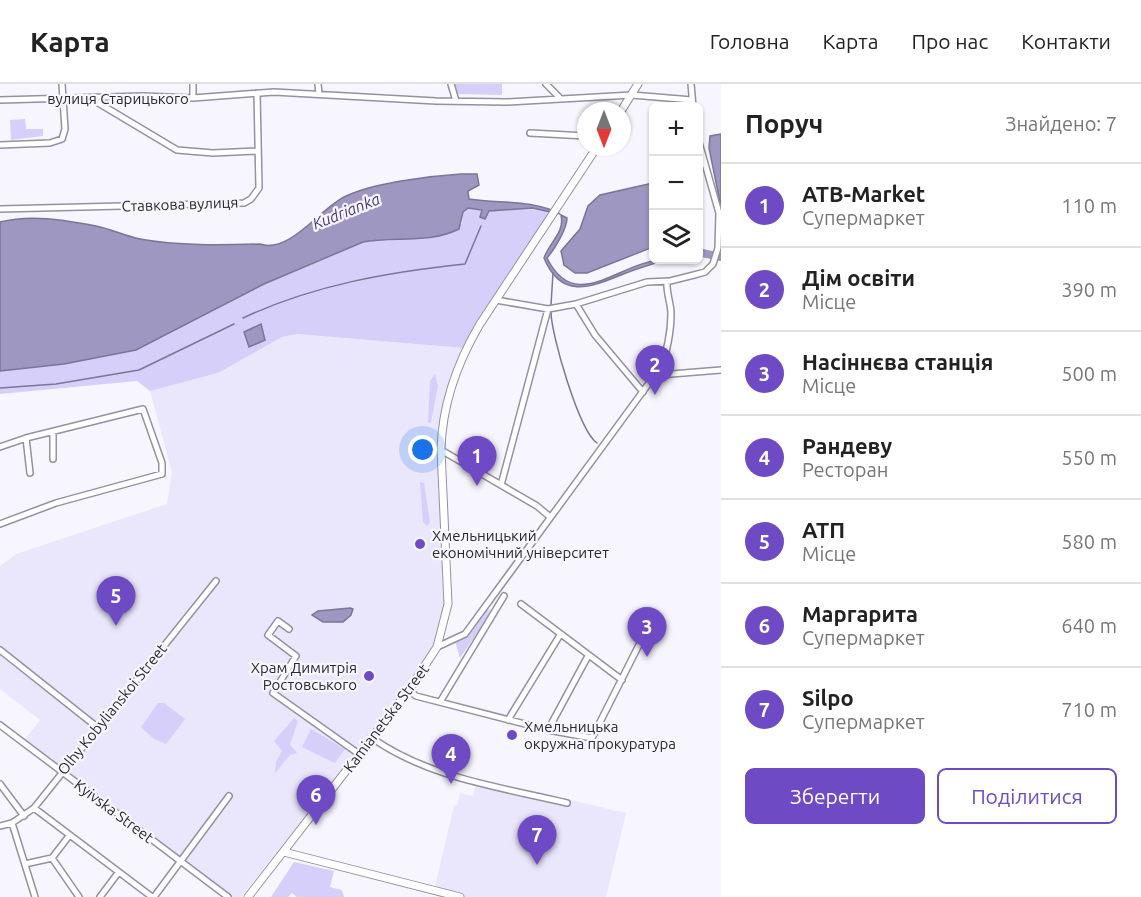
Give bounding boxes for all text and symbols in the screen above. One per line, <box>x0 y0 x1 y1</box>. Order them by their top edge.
text: Карта <box>30 26 110 57</box>
text: Головна <box>710 29 790 53</box>
text: Карта <box>823 29 878 53</box>
text: Про нас <box>911 29 988 53</box>
text: Контакти <box>1021 29 1111 53</box>
street label: вулиця Старицького <box>47 90 189 107</box>
north arrow <box>577 102 631 156</box>
map controls <box>649 102 703 264</box>
button: + <box>649 102 703 156</box>
text: Поруч <box>745 109 823 138</box>
text: Знайдено: 7 <box>1005 112 1117 135</box>
button: − <box>649 156 703 210</box>
text: ATB-Market <box>802 181 925 206</box>
water label: Kudrianka <box>310 189 383 233</box>
street label: Ставкова вулиця <box>121 193 239 215</box>
text: 1 <box>759 194 770 217</box>
text: 110 m <box>1061 194 1117 217</box>
text: Супермаркет <box>802 206 925 229</box>
button: layers <box>649 210 703 264</box>
text: Дім освіти <box>802 265 915 290</box>
text: 2 <box>759 278 770 301</box>
text: 390 m <box>1061 278 1117 301</box>
text: Місце <box>802 290 856 313</box>
pin: 2 <box>636 346 674 395</box>
text: Насіннєва станція <box>802 349 993 374</box>
text: 3 <box>759 362 770 385</box>
text: 500 m <box>1061 362 1117 385</box>
text: Місце <box>802 374 856 397</box>
text: Рандеву <box>802 433 892 458</box>
your location <box>408 435 437 464</box>
pin: 1 <box>458 436 496 486</box>
text: 4 <box>759 446 770 469</box>
text: 550 m <box>1061 446 1117 469</box>
text: Ресторан <box>802 458 888 481</box>
text: АТП <box>802 517 845 542</box>
place label: Хмельницький економічний університет <box>432 527 609 561</box>
text: 5 <box>759 530 770 553</box>
text: 580 m <box>1061 530 1117 553</box>
marker: Хмельницький економічний університет <box>413 537 427 551</box>
text: Місце <box>802 542 856 565</box>
pin: 5 <box>96 576 136 626</box>
text: Маргарита <box>802 601 918 626</box>
pin: 3 <box>628 608 666 657</box>
text: 6 <box>759 614 770 637</box>
text: 640 m <box>1061 614 1117 637</box>
text: Супермаркет <box>802 626 925 649</box>
street label: Olhy Kobylianskoi Street <box>54 640 170 778</box>
place label: Храм Димитрія Ростовського <box>251 659 357 693</box>
street label: Kamianetska Street <box>340 661 432 775</box>
marker: Храм Димитрія Ростовського <box>362 669 376 683</box>
text: Silpo <box>802 685 854 710</box>
text: 7 <box>759 698 770 721</box>
text: 710 m <box>1061 698 1117 721</box>
text: Супермаркет <box>802 710 925 733</box>
place label: Хмельницька окружна прокуратура <box>524 718 676 752</box>
marker: Хмельницька окружна прокуратура <box>505 728 519 742</box>
pin: 4 <box>432 734 470 784</box>
button: Зберегти <box>745 768 925 824</box>
button: Поділитися <box>937 768 1117 824</box>
street label: Kyivska Street <box>71 776 157 846</box>
pin: 6 <box>296 776 336 825</box>
pin: 7 <box>518 816 556 865</box>

